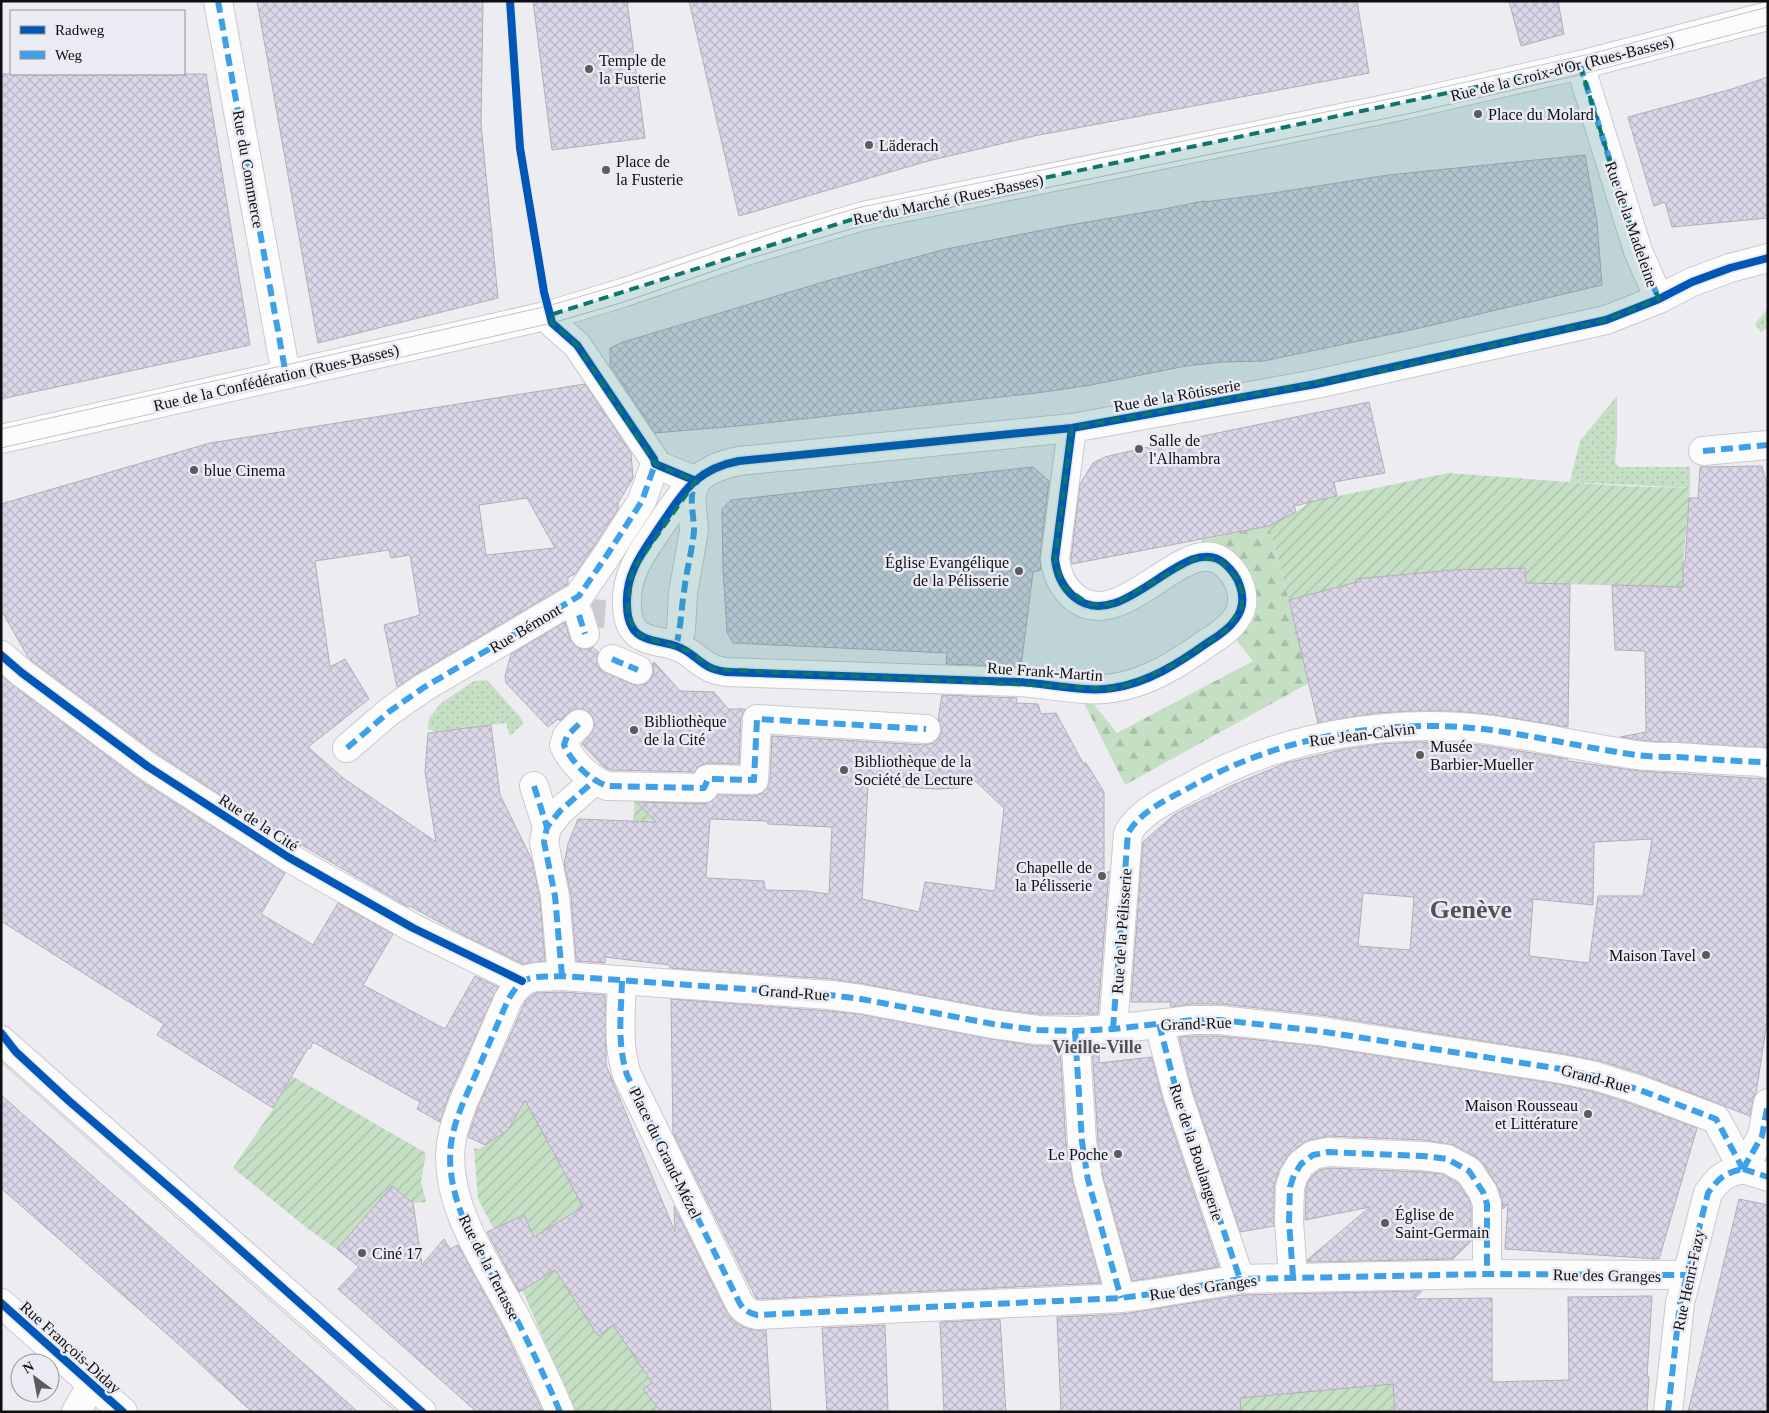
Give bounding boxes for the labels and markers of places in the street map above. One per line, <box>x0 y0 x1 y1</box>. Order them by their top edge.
place label: Temple de la Fusterie <box>599 52 666 87</box>
marker: Temple de la Fusterie <box>583 63 595 75</box>
place label: Place du Molard <box>1488 106 1594 123</box>
marker: Place du Molard <box>1472 108 1484 120</box>
place label: Läderach <box>879 137 939 154</box>
marker: Läderach <box>863 139 875 151</box>
place label: Place de la Fusterie <box>616 153 683 188</box>
marker: Place de la Fusterie <box>600 164 612 176</box>
place label: Salle de l'Alhambra <box>1149 432 1220 467</box>
marker: Salle de l'Alhambra <box>1133 443 1145 455</box>
place label: blue Cinema <box>204 462 285 479</box>
marker: blue Cinema <box>188 464 200 476</box>
place label: Église Evangélique de la Pélisserie <box>885 553 1009 589</box>
marker: Église Evangélique de la Pélisserie <box>1013 565 1025 577</box>
place label: Bibliothèque de la Cité <box>644 713 727 748</box>
marker: Bibliothèque de la Cité <box>628 724 640 736</box>
place label: Musée Barbier-Mueller <box>1430 738 1534 773</box>
marker: Musée Barbier-Mueller <box>1414 749 1426 761</box>
place label: Bibliothèque de la Société de Lecture <box>854 753 973 788</box>
marker: Bibliothèque de la Société de Lecture <box>838 764 850 776</box>
place label: Chapelle de la Pélisserie <box>1015 859 1092 894</box>
marker: Chapelle de la Pélisserie <box>1096 870 1108 882</box>
place label: Maison Tavel <box>1609 947 1697 964</box>
marker: Maison Tavel <box>1700 949 1712 961</box>
place label: Maison Rousseau et Littérature <box>1465 1097 1578 1132</box>
marker: Maison Rousseau et Littérature <box>1582 1108 1594 1120</box>
place label: Le Poche <box>1048 1146 1108 1163</box>
marker: Le Poche <box>1112 1148 1124 1160</box>
place label: Église de Saint-Germain <box>1395 1205 1489 1241</box>
marker: Église de Saint-Germain <box>1379 1217 1391 1229</box>
place label: Ciné 17 <box>372 1245 422 1262</box>
marker: Ciné 17 <box>356 1247 368 1259</box>

